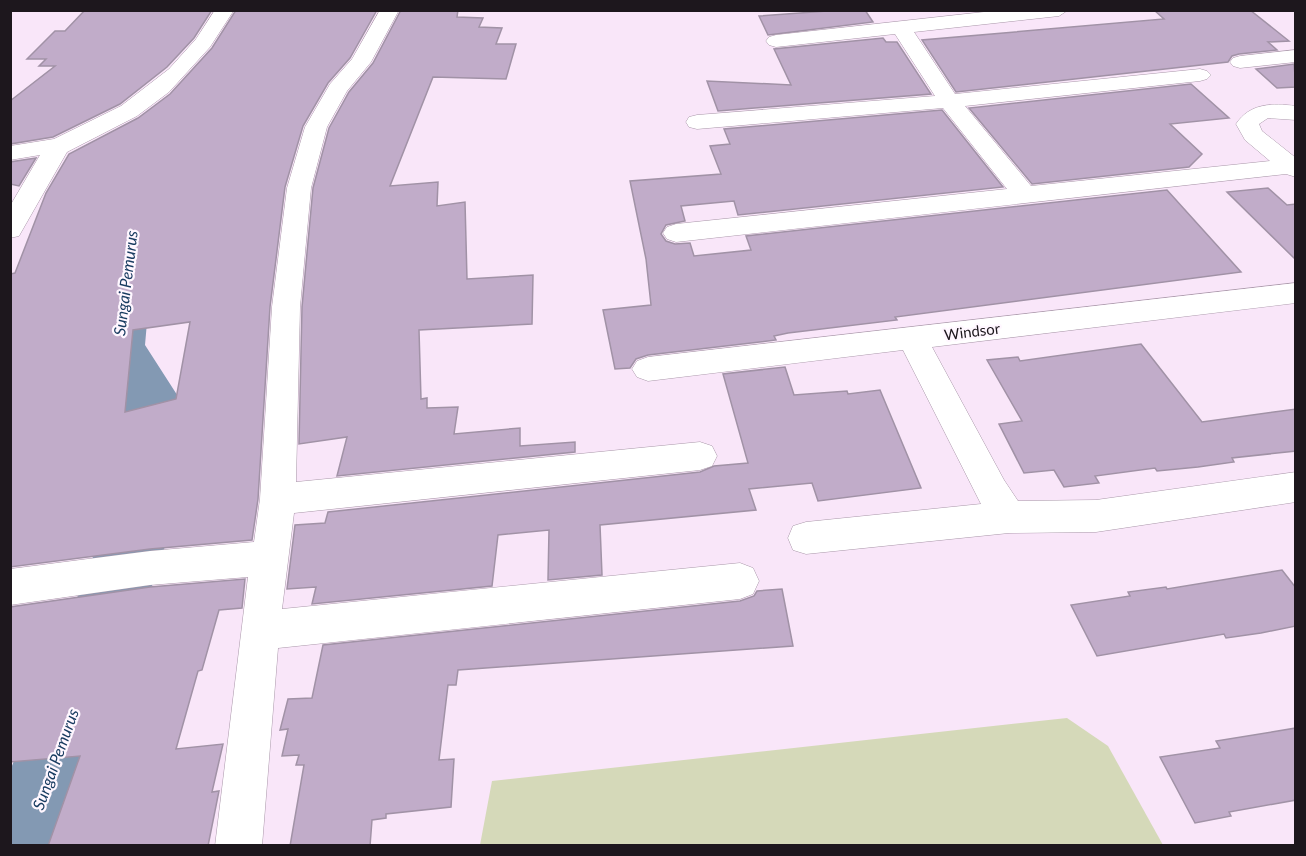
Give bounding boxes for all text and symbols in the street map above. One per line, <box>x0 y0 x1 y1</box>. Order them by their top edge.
water label: Sungai Pemurus <box>109 229 141 337</box>
street label: Windsor <box>943 319 1002 343</box>
water label: Sungai Pemurus <box>28 706 82 812</box>

